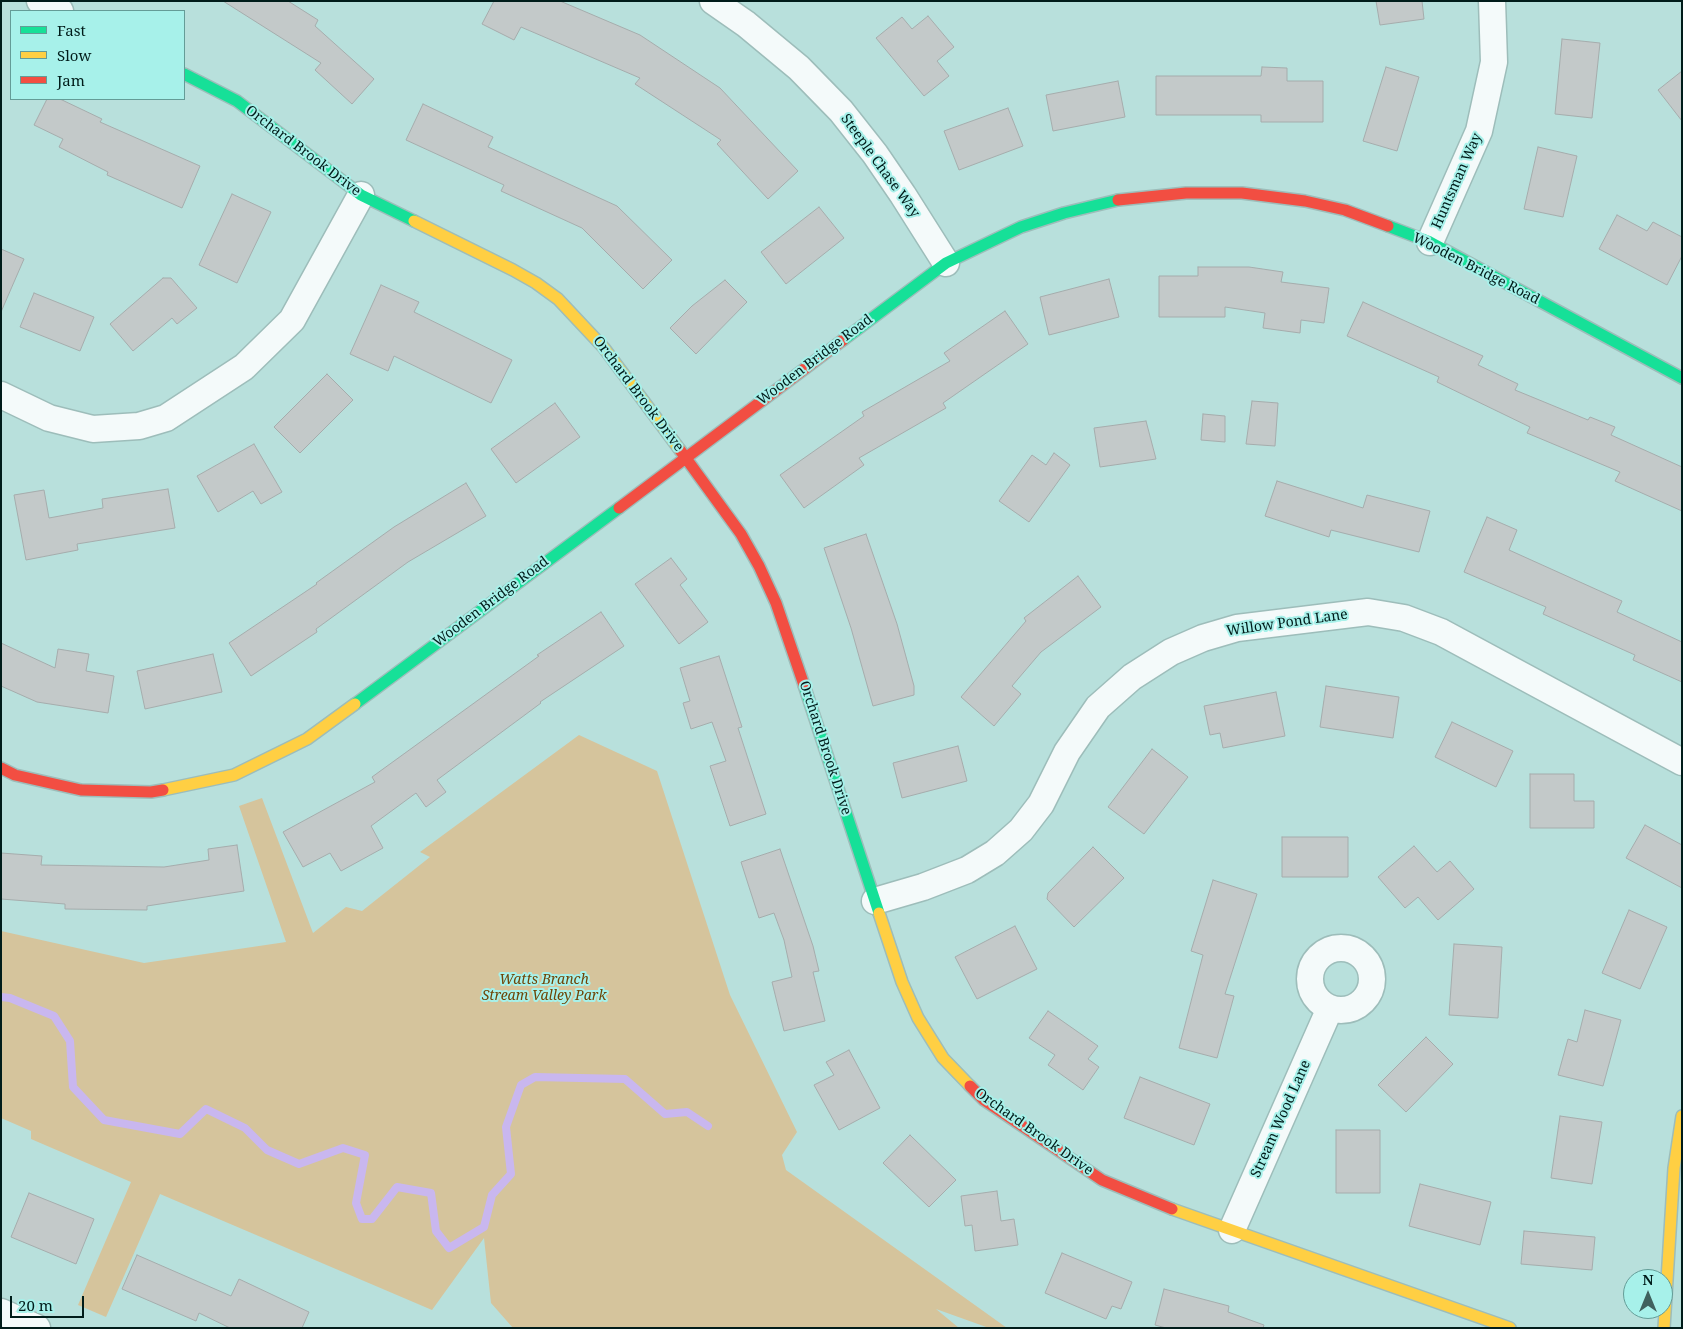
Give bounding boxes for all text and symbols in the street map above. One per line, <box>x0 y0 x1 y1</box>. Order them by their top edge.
legend <box>10 10 185 100</box>
text: Fast <box>57 20 86 40</box>
text: Slow <box>57 45 91 65</box>
text: Jam <box>57 70 85 90</box>
street label: Orchard Brook Drive <box>242 102 364 200</box>
street label: Steeple Chase Way <box>837 111 923 221</box>
street label: Huntsman Way <box>1428 130 1486 232</box>
street label: Wooden Bridge Road <box>1410 230 1542 308</box>
street label: Wooden Bridge Road <box>754 311 876 409</box>
street label: Orchard Brook Drive <box>589 333 687 455</box>
street label: Wooden Bridge Road <box>430 553 552 651</box>
street label: Willow Pond Lane <box>1225 606 1349 640</box>
street label: Orchard Brook Drive <box>795 679 855 817</box>
park label: Watts Branch Stream Valley Park <box>482 972 606 1004</box>
street label: Stream Wood Lane <box>1248 1058 1314 1180</box>
street label: Orchard Brook Drive <box>972 1085 1096 1179</box>
north arrow <box>1623 1269 1673 1319</box>
text: N <box>1642 1270 1654 1289</box>
scale bar <box>12 1286 86 1318</box>
text: 20 m <box>18 1295 53 1315</box>

